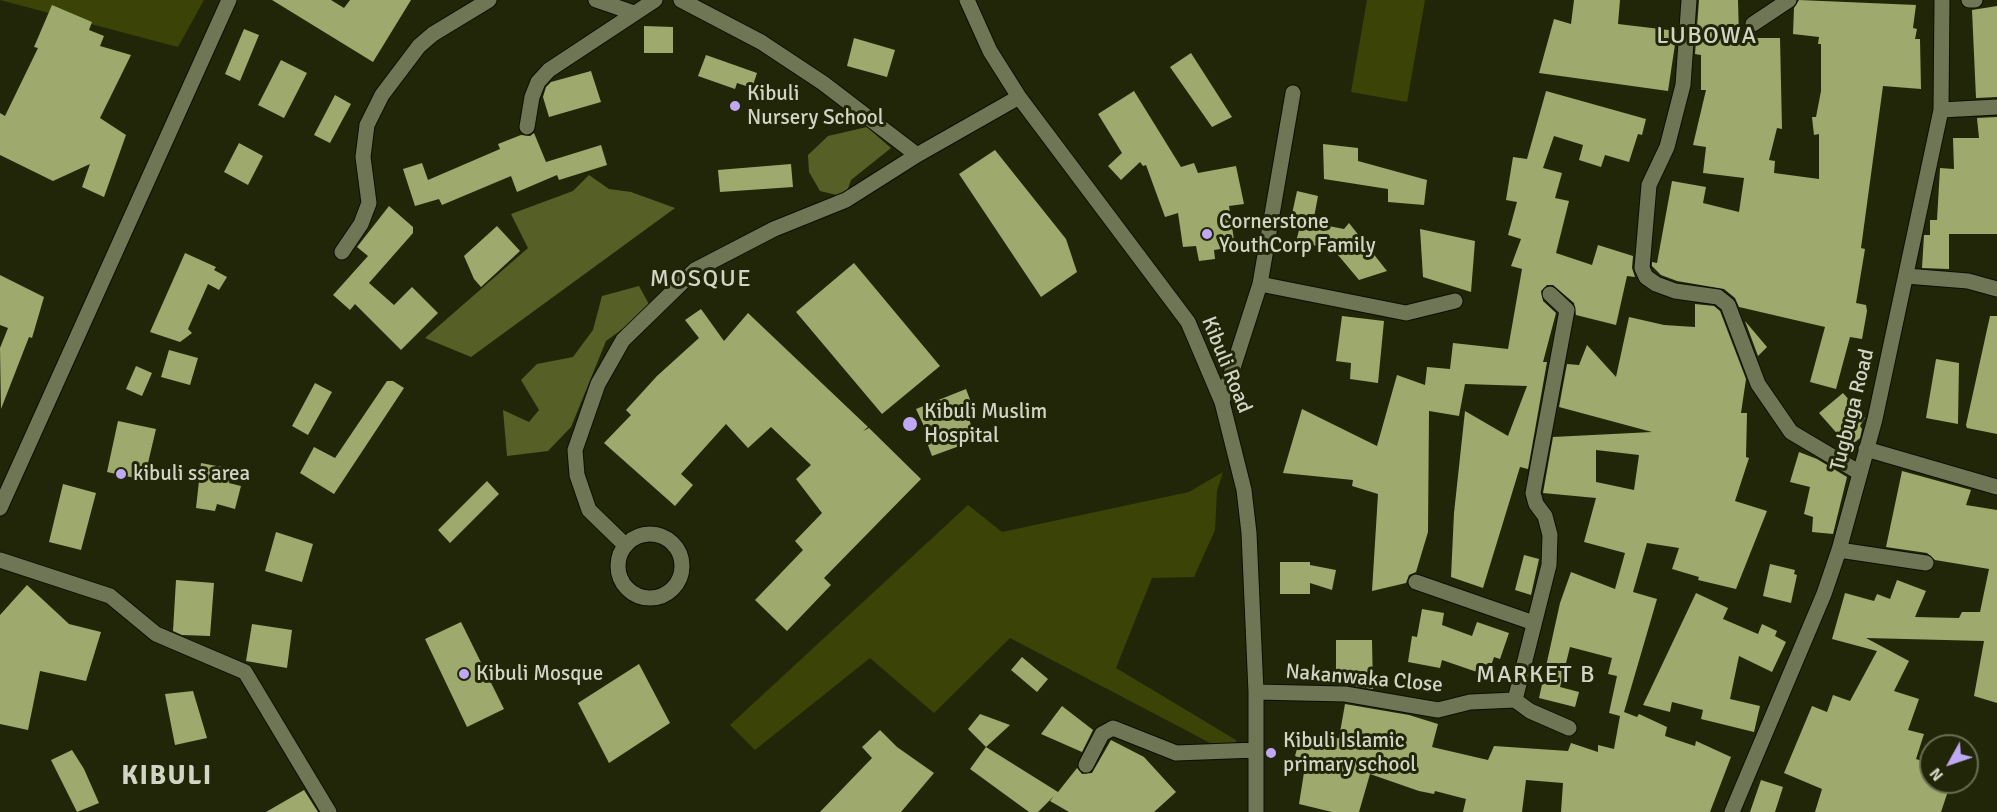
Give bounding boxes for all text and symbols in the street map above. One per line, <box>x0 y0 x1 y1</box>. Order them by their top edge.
district label: LUBOWA <box>1656 23 1758 51</box>
place label: Kibuli Nursery School <box>747 81 884 131</box>
marker: Kibuli Nursery School <box>728 99 742 113</box>
place label: Cornerstone YouthCorp Family <box>1219 209 1376 259</box>
marker: Cornerstone YouthCorp Family <box>1200 227 1214 241</box>
district label: MOSQUE <box>650 266 752 294</box>
street label: Kibuli Road <box>1195 313 1257 417</box>
street label: Tugbuga Road <box>1826 346 1880 474</box>
place label: Kibuli Muslim Hospital <box>924 399 1047 449</box>
marker: Kibuli Muslim Hospital <box>901 415 919 433</box>
place label: kibuli ss area <box>133 461 250 487</box>
marker: kibuli ss area <box>114 467 128 481</box>
street label: Nakanwaka Close <box>1284 660 1444 698</box>
place label: Kibuli Mosque <box>476 661 603 687</box>
district label: MARKET B <box>1476 662 1596 690</box>
marker: Kibuli Mosque <box>457 667 471 681</box>
place label: Kibuli Islamic primary school <box>1283 728 1417 778</box>
north arrow <box>1919 734 1979 794</box>
marker: Kibuli Islamic primary school <box>1264 746 1278 760</box>
district label: KIBULI <box>121 761 213 793</box>
text: N <box>1926 764 1948 785</box>

